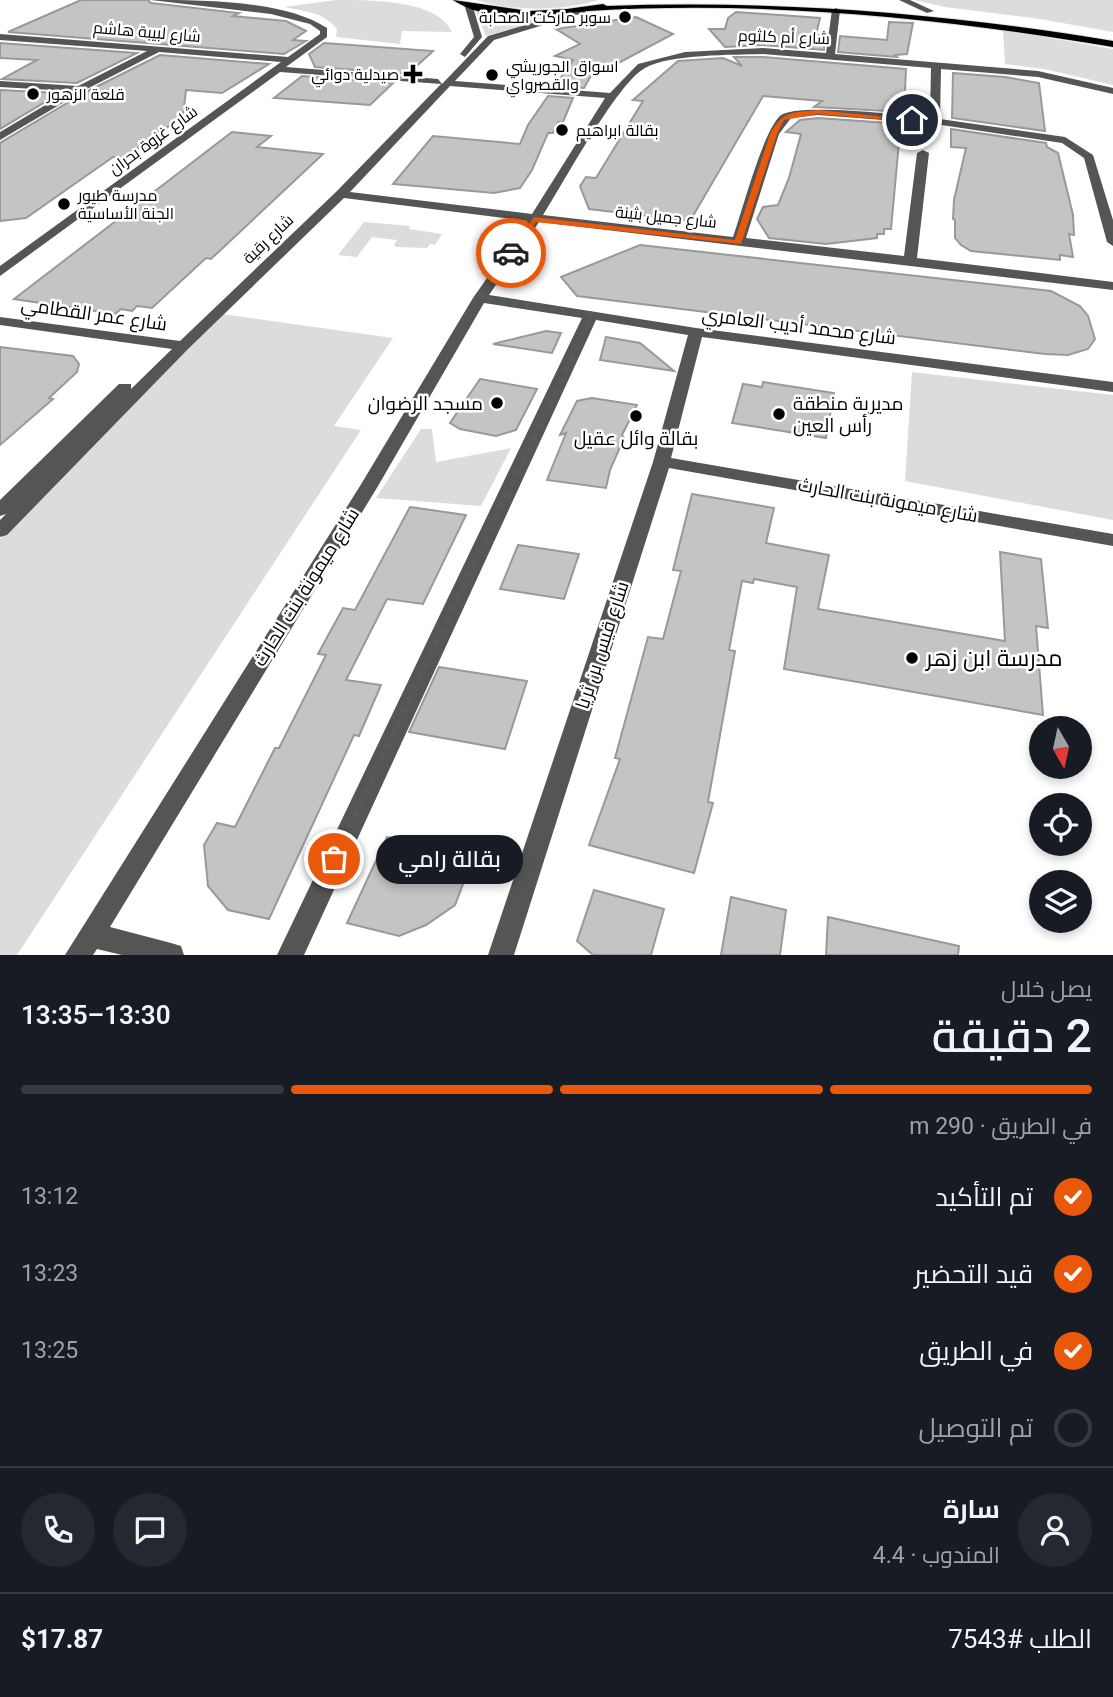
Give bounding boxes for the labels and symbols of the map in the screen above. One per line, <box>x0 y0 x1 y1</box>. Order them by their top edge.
place label: سوبر ماركت الصحابة <box>479 8 611 27</box>
marker: سوبر ماركت الصحابة <box>617 9 633 25</box>
street label: شارع لبيبة هاشم <box>92 18 202 48</box>
street label: شارع أم كلثوم <box>738 26 830 50</box>
place label: اسواق الجوريشي والقصرواي <box>506 57 619 98</box>
place label: صيدلية دوائي <box>311 65 399 88</box>
marker: صيدلية دوائي <box>405 66 421 82</box>
marker: اسواق الجوريشي والقصرواي <box>484 67 500 83</box>
place label: قلعة الزهور <box>46 85 125 104</box>
marker: قلعة الزهور <box>25 86 41 102</box>
pin <box>882 90 942 150</box>
street label: شارع غزوة بحران <box>105 101 202 180</box>
place label: بقالة ابراهيم <box>576 121 659 142</box>
marker: بقالة ابراهيم <box>554 122 570 138</box>
place label: مدرسة طيور الجنة الأساسية <box>77 186 174 223</box>
marker: مدرسة طيور الجنة الأساسية <box>56 196 72 212</box>
street label: شارع جميل بثينة <box>614 202 718 234</box>
street label: شارع رقية <box>239 210 299 269</box>
courier <box>476 218 546 288</box>
street label: شارع عمر القطامي <box>19 292 169 339</box>
street label: شارع محمد أديب العامري <box>700 303 897 352</box>
place label: مسجد الرضوان <box>368 392 483 415</box>
place label: مديرية منطقة رأس العين <box>793 392 904 437</box>
marker: مسجد الرضوان <box>489 395 505 411</box>
marker: مديرية منطقة رأس العين <box>771 406 787 422</box>
marker: بقالة وائل عقيل <box>628 408 644 424</box>
place label: بقالة وائل عقيل <box>574 427 698 450</box>
street label: شارع ميمونة بنت الحارث <box>796 473 980 529</box>
street label: شارع ميمونة بنت الحارث <box>248 504 366 671</box>
street label: شارع قيس بن ثريا <box>570 578 635 712</box>
place label: مدرسة ابن زهر <box>924 645 1063 672</box>
marker: مدرسة ابن زهر <box>904 650 920 666</box>
north arrow <box>1029 716 1092 779</box>
pin <box>304 829 364 889</box>
callout: بقالة رامي <box>376 834 523 884</box>

